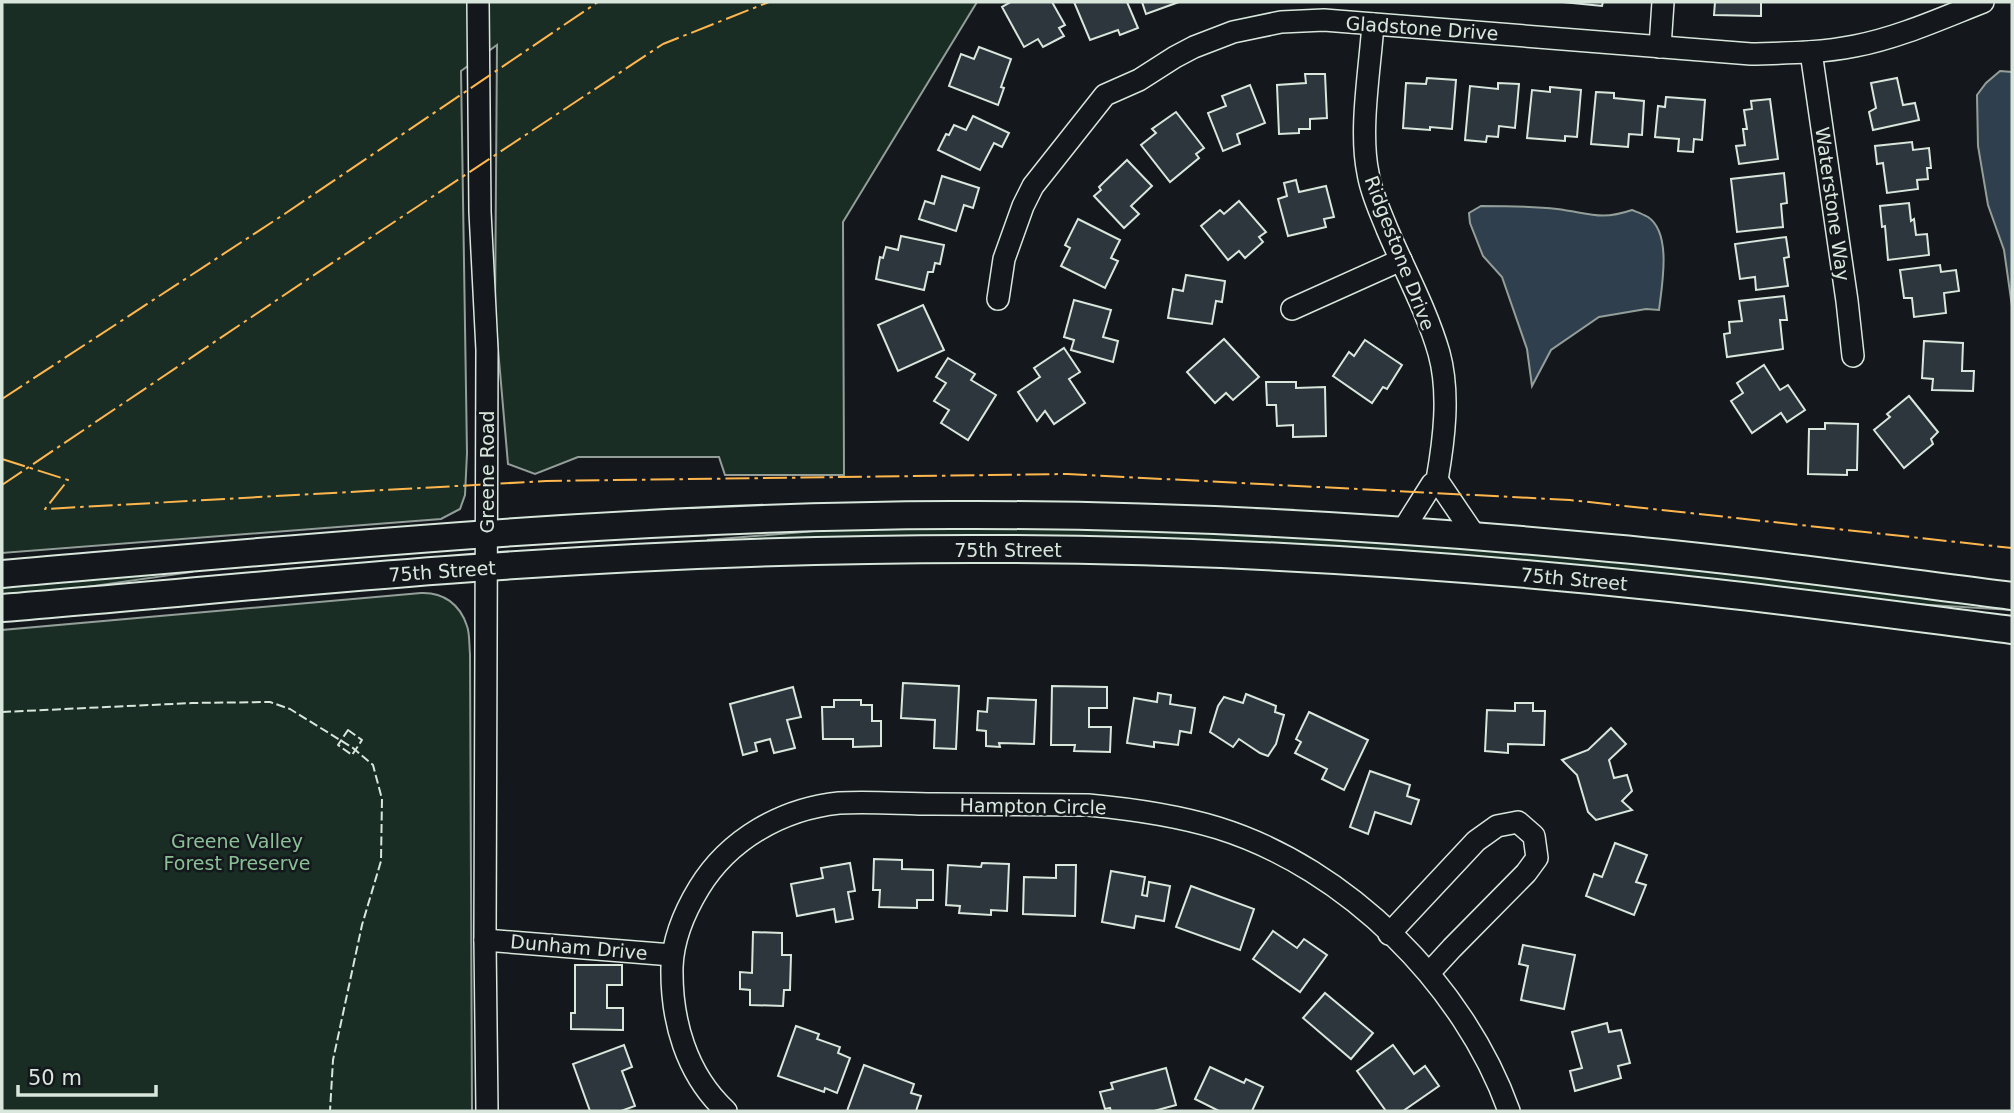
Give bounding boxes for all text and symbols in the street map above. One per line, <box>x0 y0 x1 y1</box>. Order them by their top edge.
street label: Gladstone Drive <box>1345 12 1499 44</box>
street label: Waterstone Way <box>1811 126 1855 282</box>
street label: Ridgestone Drive <box>1360 173 1440 333</box>
street label: Greene Road <box>476 411 498 533</box>
street label: 75th Street <box>954 539 1062 561</box>
street label: 75th Street <box>388 556 496 586</box>
street label: 75th Street <box>1520 563 1628 595</box>
street label: Hampton Circle <box>959 794 1107 818</box>
park label: Greene Valley Forest Preserve <box>164 830 310 874</box>
street label: Dunham Drive <box>509 930 649 964</box>
scale bar <box>18 1054 156 1098</box>
text: 50 m <box>28 1066 82 1090</box>

